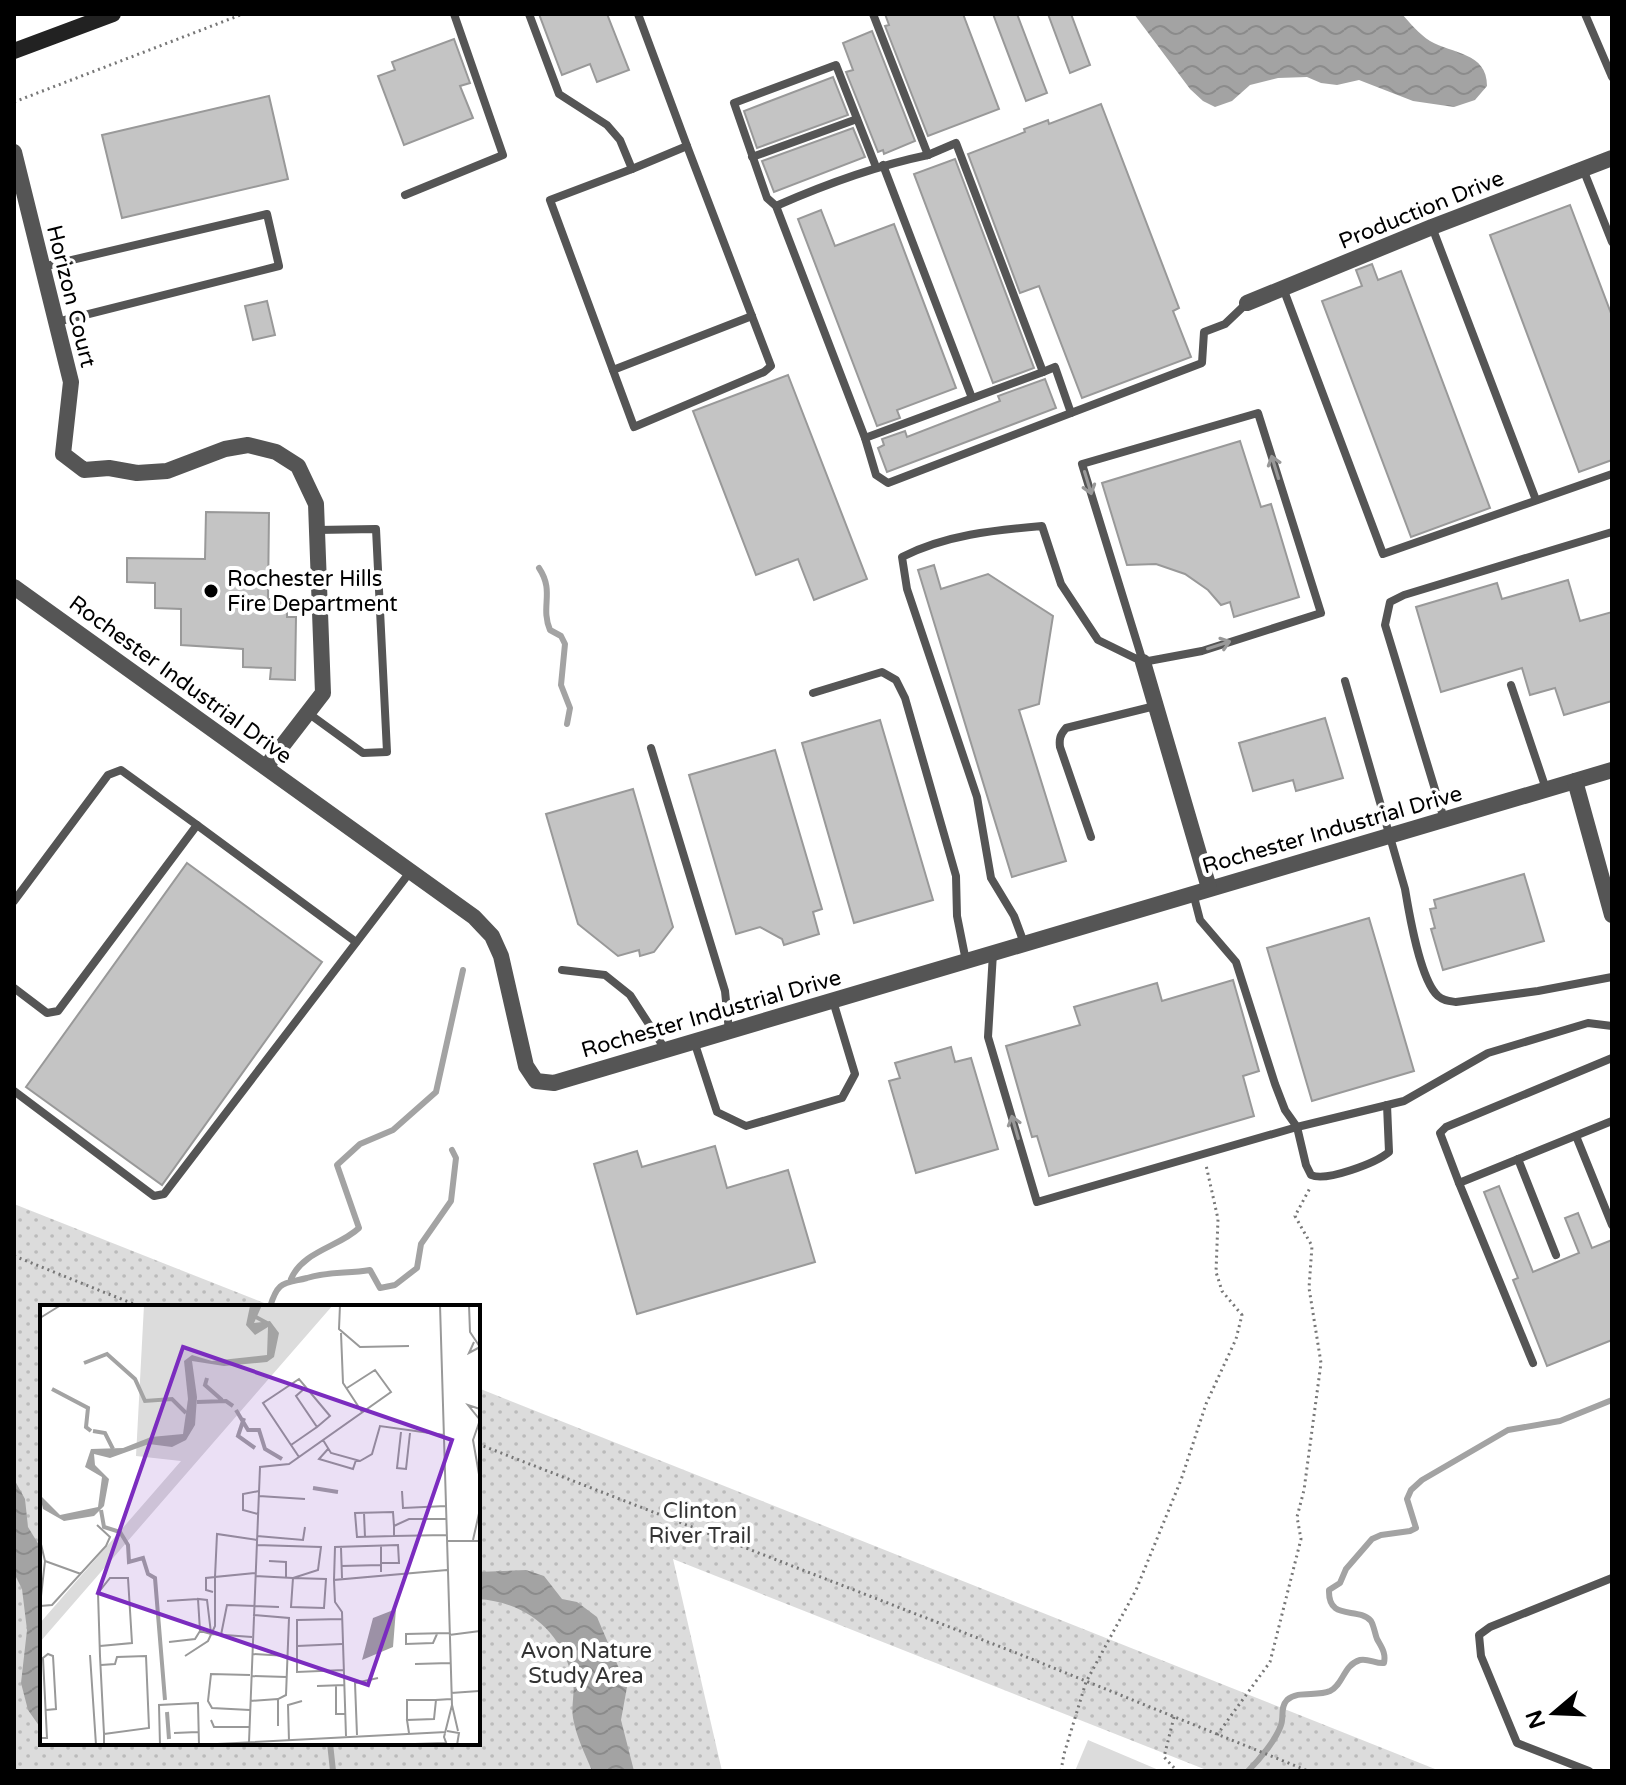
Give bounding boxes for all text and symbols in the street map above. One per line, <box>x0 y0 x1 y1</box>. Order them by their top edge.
street label: Production Drive <box>1335 165 1508 255</box>
street label: Horizon Court <box>41 222 101 370</box>
one-way arrow <box>1267 455 1281 480</box>
one-way arrow <box>1082 470 1096 495</box>
place label: Rochester Hills Fire Department <box>227 566 398 617</box>
marker: Rochester Hills Fire Department <box>202 582 220 600</box>
street label: Rochester Industrial Drive <box>64 590 297 769</box>
one-way arrow <box>1206 637 1231 652</box>
street label: Rochester Industrial Drive <box>1199 780 1465 880</box>
street label: Rochester Industrial Drive <box>578 964 844 1064</box>
one-way arrow <box>1007 1115 1022 1141</box>
inset map <box>40 1305 480 1745</box>
park label: Clinton River Trail <box>648 1498 752 1549</box>
park label: Avon Nature Study Area <box>520 1638 652 1689</box>
north arrow <box>1514 1673 1594 1753</box>
text: N <box>1521 1707 1551 1732</box>

